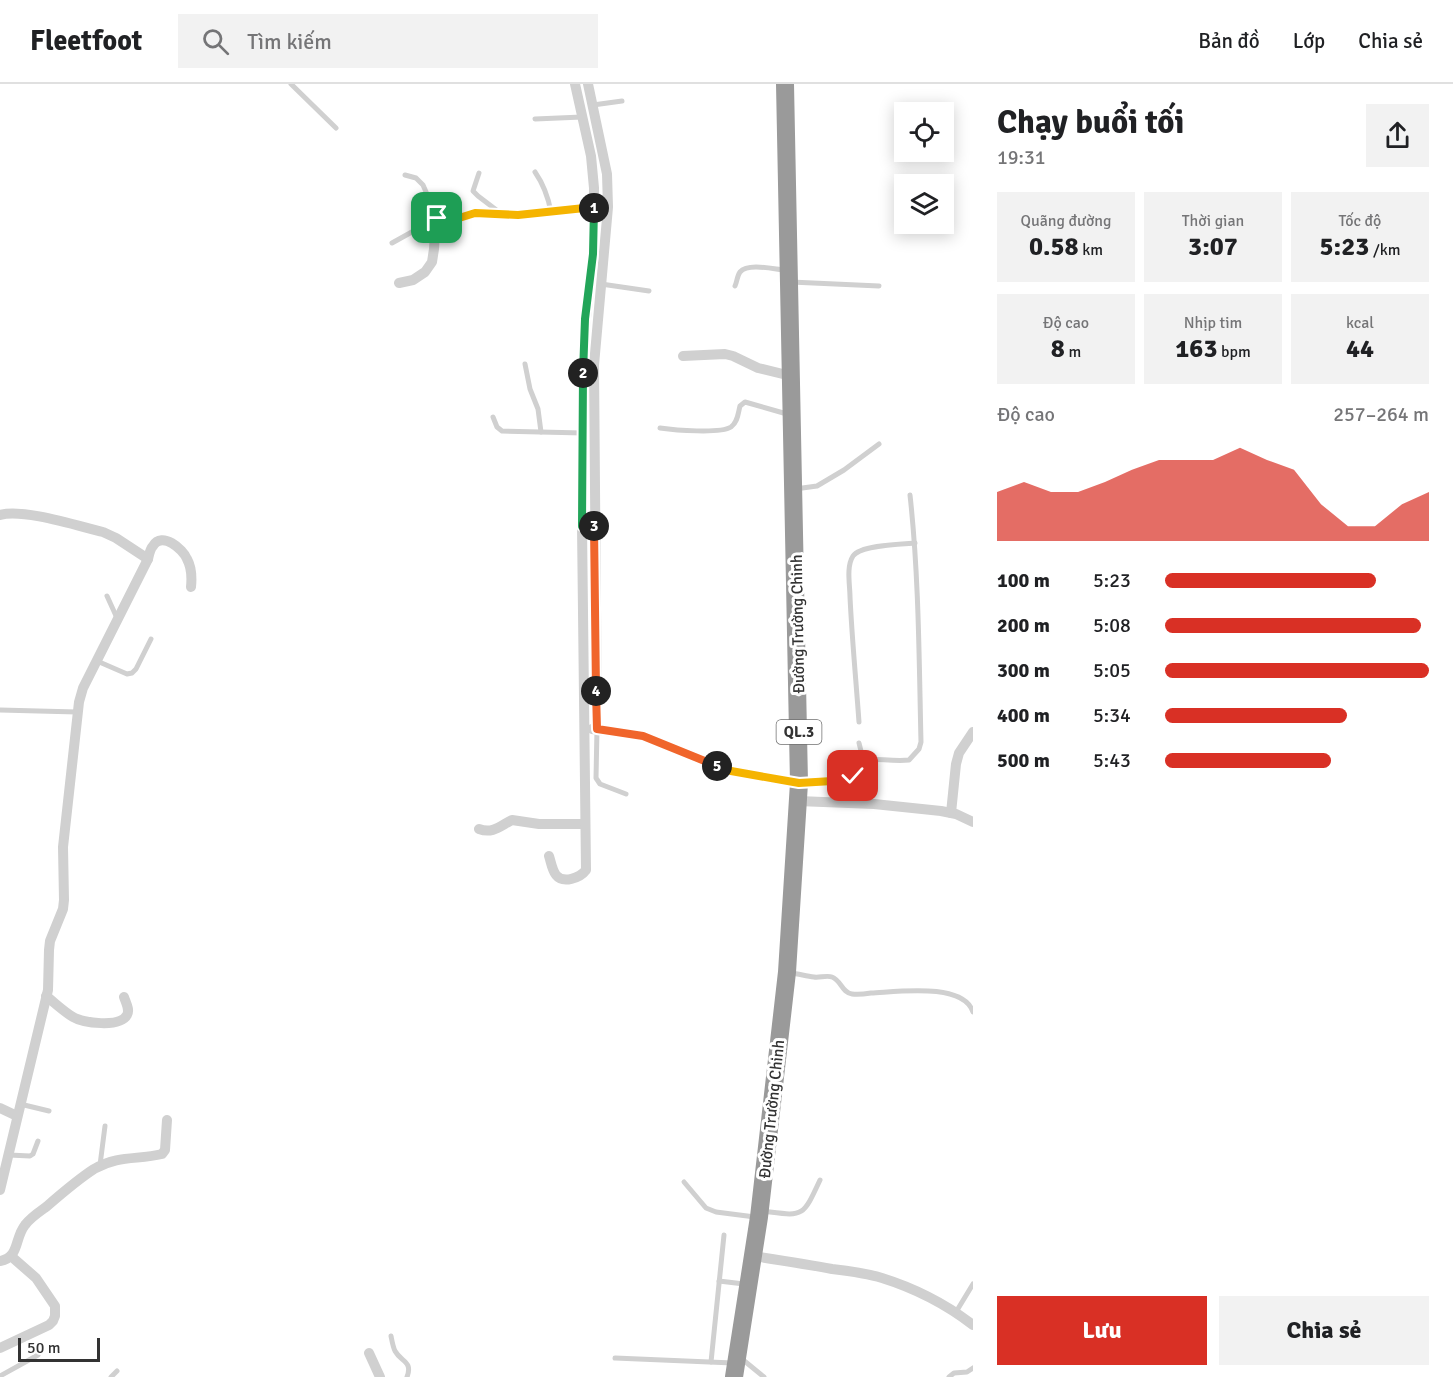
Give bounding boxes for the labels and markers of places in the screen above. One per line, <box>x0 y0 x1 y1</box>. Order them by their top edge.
pin <box>411 192 462 243</box>
pin: 1 <box>579 193 609 223</box>
pin: 2 <box>568 358 598 388</box>
pin: 3 <box>579 511 609 541</box>
pin: 4 <box>581 676 611 706</box>
pin <box>827 750 878 801</box>
pin: 5 <box>702 751 732 781</box>

